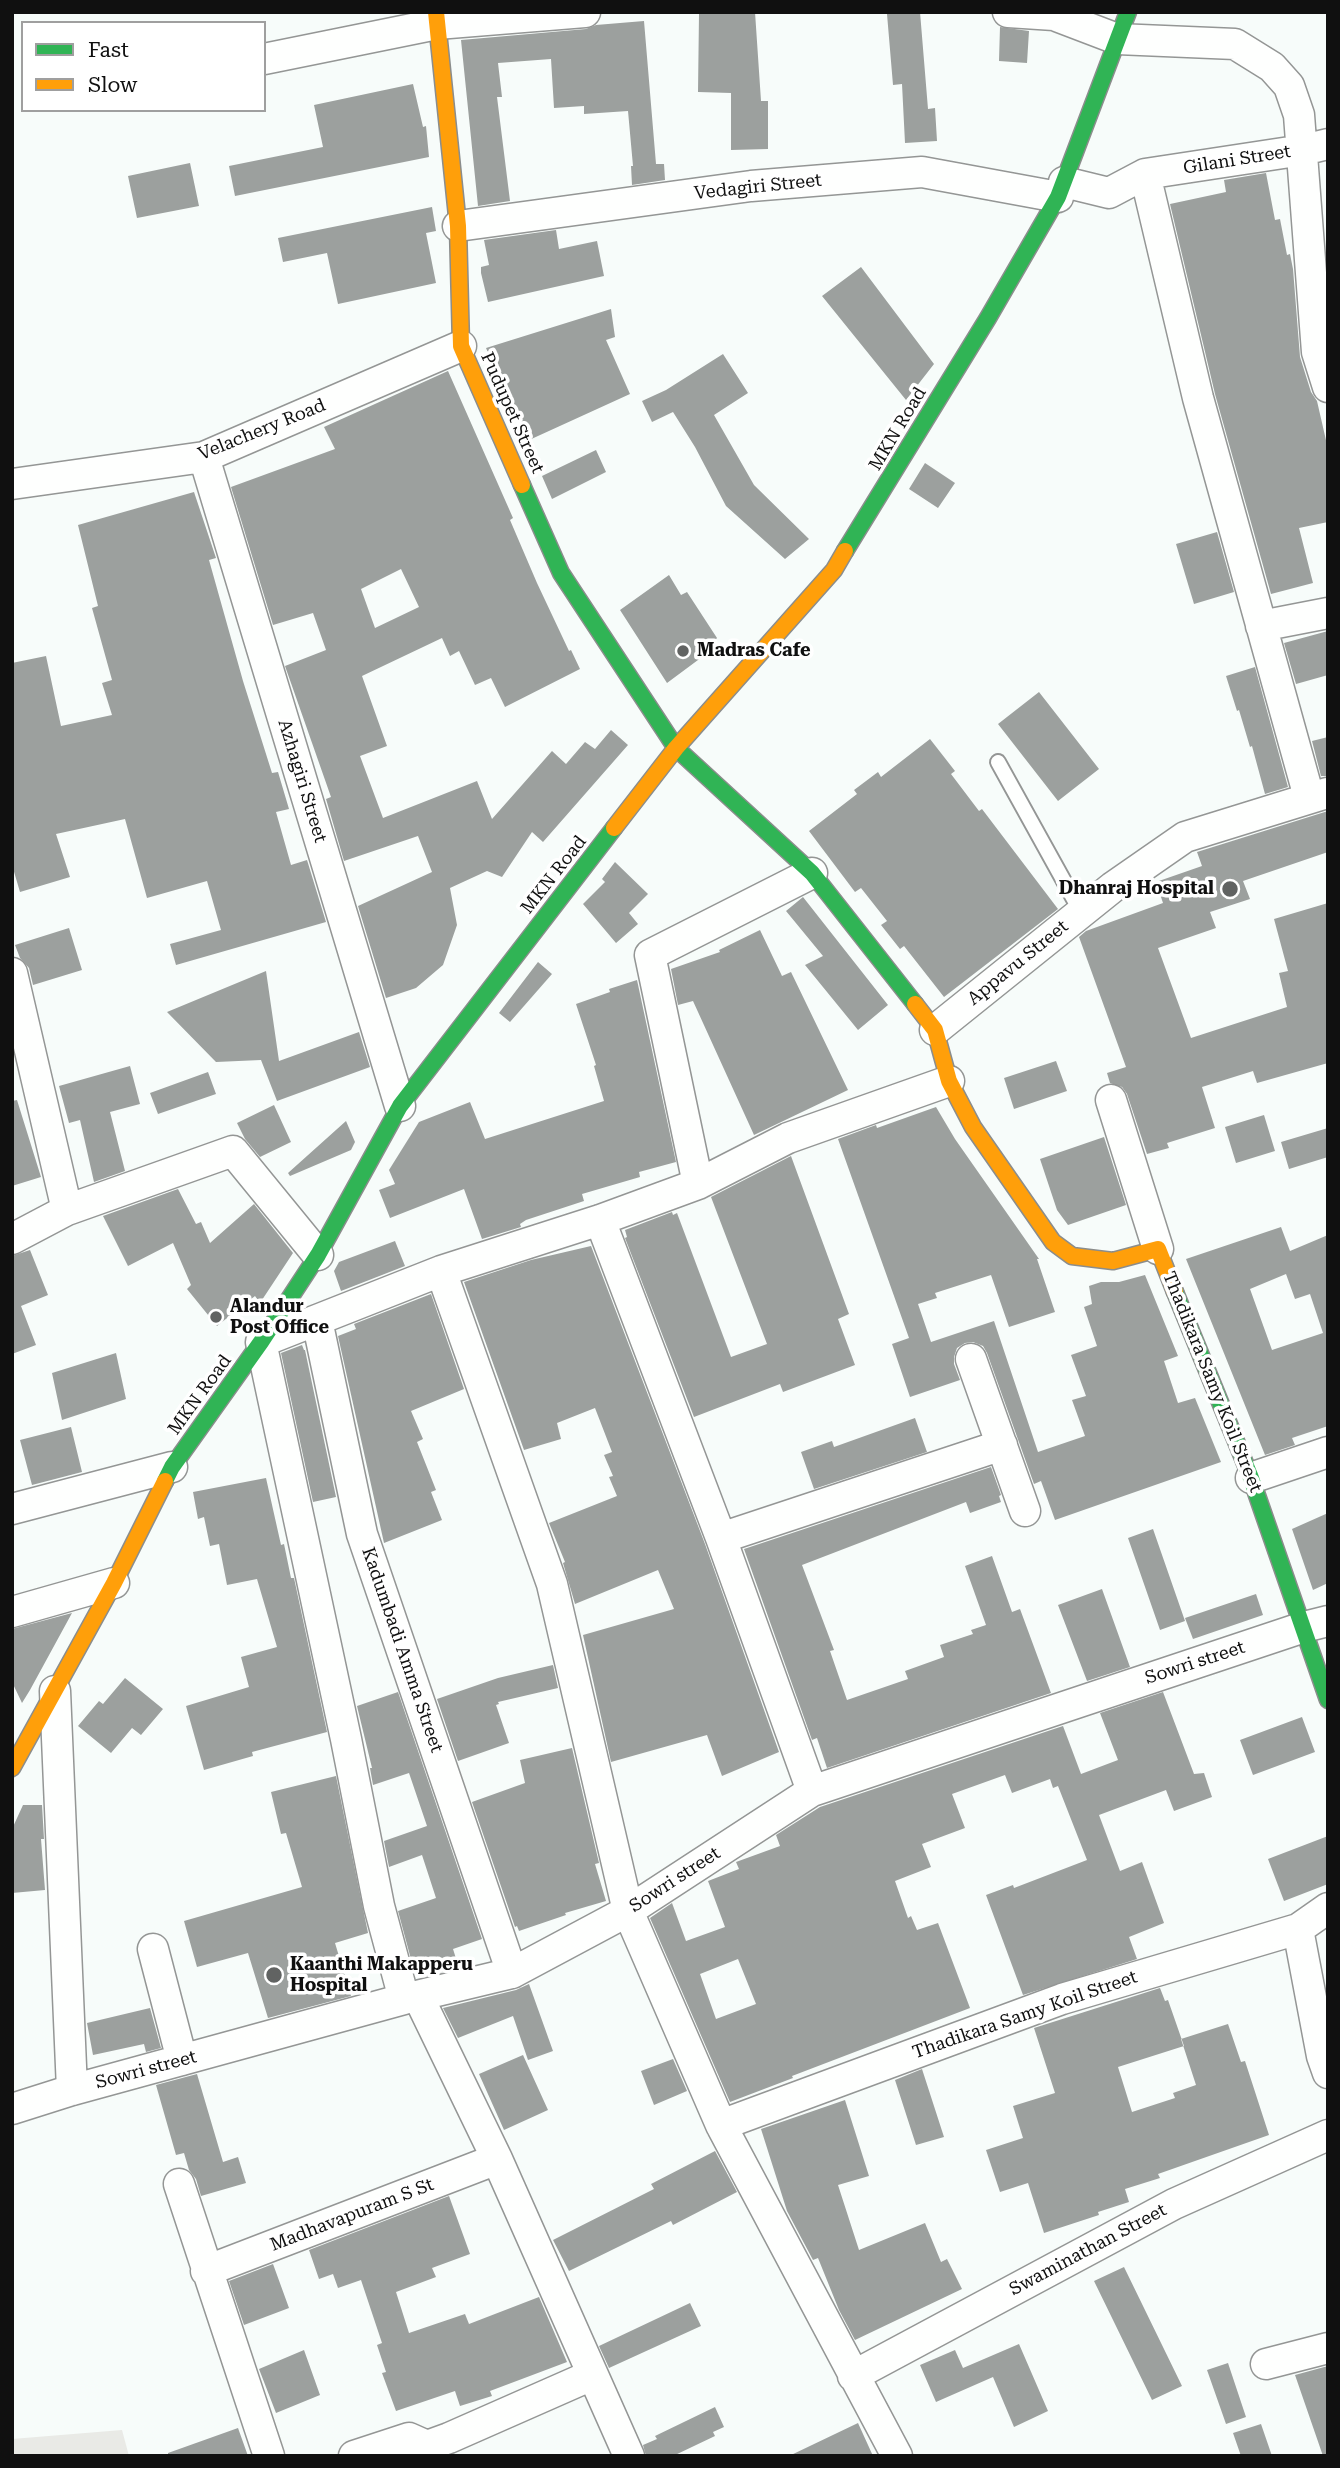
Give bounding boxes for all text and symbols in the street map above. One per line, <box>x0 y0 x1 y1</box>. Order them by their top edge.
legend <box>21 21 266 112</box>
text: Fast <box>88 38 129 62</box>
text: Slow <box>88 73 137 97</box>
street label: Gilani Street <box>1182 141 1292 179</box>
street label: Vedagiri Street <box>693 170 823 204</box>
street label: Pudupet Street <box>476 349 548 477</box>
street label: MKN Road <box>865 383 931 475</box>
street label: Velachery Road <box>195 395 329 465</box>
place label: Madras Cafe <box>697 640 811 662</box>
marker: Madras Cafe <box>675 643 691 659</box>
street label: Azhagiri Street <box>273 717 331 845</box>
street label: MKN Road <box>517 832 591 918</box>
place label: Dhanraj Hospital <box>1059 878 1214 900</box>
marker: Dhanraj Hospital <box>1220 879 1240 899</box>
street label: Appavu Street <box>963 916 1073 1010</box>
street label: Thadikara Samy Koil Street <box>1158 1268 1266 1496</box>
place label: Alandur Post Office <box>230 1296 329 1338</box>
marker: Alandur Post Office <box>208 1309 224 1325</box>
street label: MKN Road <box>164 1351 236 1439</box>
street label: Kadumbadi Amma Street <box>357 1545 447 1755</box>
street label: Sowri street <box>1142 1637 1248 1689</box>
street label: Sowri street <box>626 1843 724 1917</box>
place label: Kaanthi Makapperu Hospital <box>290 1954 473 1996</box>
marker: Kaanthi Makapperu Hospital <box>264 1965 284 1985</box>
street label: Thadikara Samy Koil Street <box>910 1966 1140 2064</box>
street label: Sowri street <box>93 2046 199 2094</box>
street label: Madhavapuram S St <box>267 2174 437 2256</box>
street label: Swaminathan Street <box>1006 2199 1170 2301</box>

